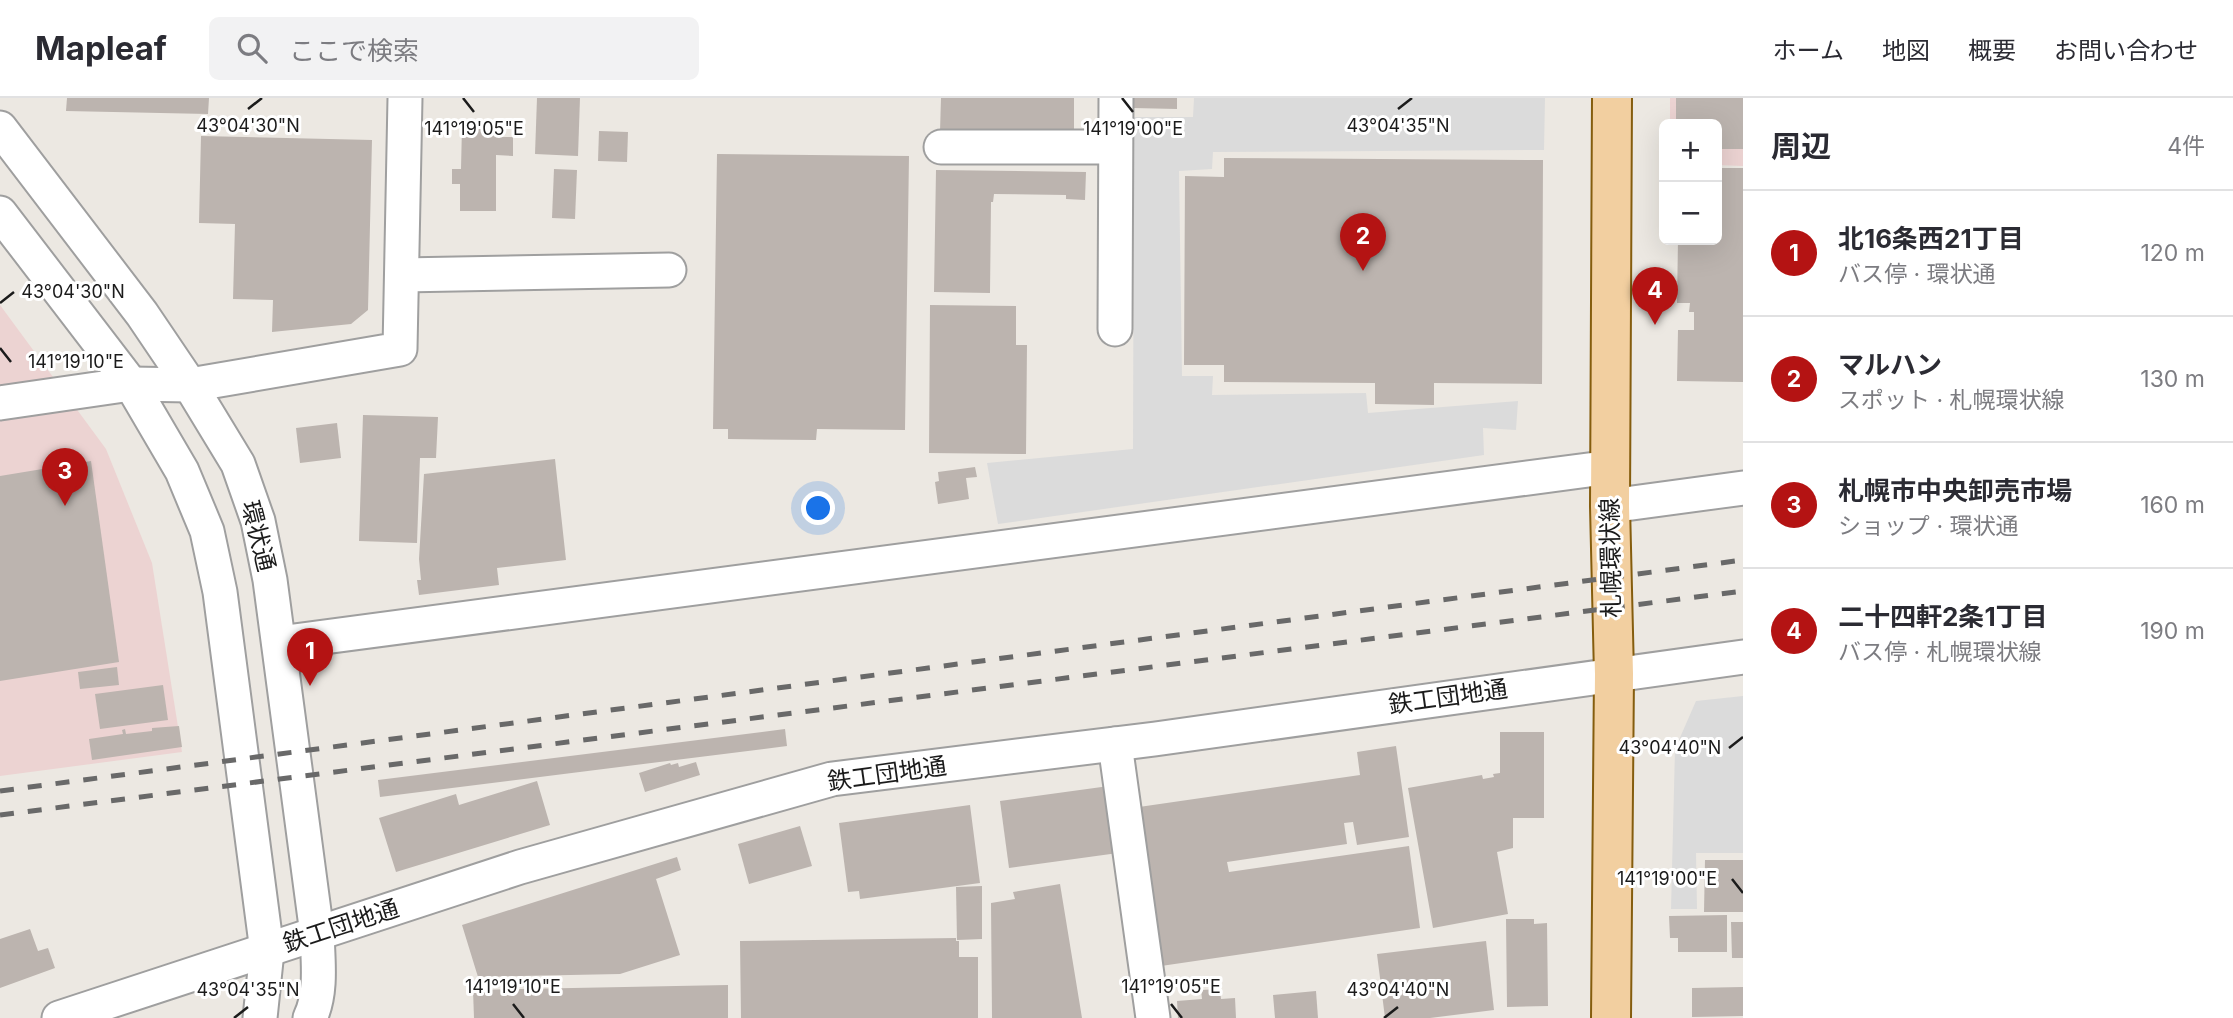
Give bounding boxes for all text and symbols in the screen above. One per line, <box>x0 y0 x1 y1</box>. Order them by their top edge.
search box <box>209 17 699 80</box>
text: Mapleaf <box>35 28 167 68</box>
icon: search <box>233 29 271 67</box>
text: ここで検索 <box>289 35 419 66</box>
text: ホーム <box>1773 36 1844 65</box>
text: 地図 <box>1882 36 1930 65</box>
text: 概要 <box>1968 36 2016 65</box>
text: お問い合わせ <box>2054 36 2198 65</box>
text: 43°04'30"N <box>196 115 300 136</box>
text: 43°04'35"N <box>1346 115 1450 136</box>
text: 141°19'05"E <box>424 118 524 139</box>
text: 141°19'00"E <box>1083 118 1183 139</box>
map controls <box>1659 119 1722 245</box>
button: + <box>1659 119 1722 182</box>
text: 周辺 <box>1771 128 1831 164</box>
text: 4件 <box>2167 132 2205 160</box>
button: − <box>1659 182 1722 245</box>
pin: 2 <box>1340 213 1386 271</box>
text: 北16条西21丁目 <box>1838 223 2024 254</box>
text: 1 <box>1789 239 1799 267</box>
text: 120 m <box>2140 239 2205 267</box>
text: バス停 · 環状通 <box>1838 260 1996 288</box>
pin: 4 <box>1632 267 1678 325</box>
text: 43°04'30"N <box>21 281 125 302</box>
text: マルハン <box>1838 349 1942 380</box>
text: 141°19'10"E <box>28 351 124 372</box>
text: 2 <box>1787 365 1801 393</box>
text: 130 m <box>2140 365 2205 393</box>
text: スポット · 札幌環状線 <box>1838 386 2065 414</box>
pin: 3 <box>42 448 88 506</box>
text: 札幌市中央卸売市場 <box>1838 475 2072 506</box>
your location <box>801 491 835 525</box>
text: 3 <box>1787 491 1801 519</box>
text: 160 m <box>2140 491 2205 519</box>
street label: 環状通 <box>236 497 281 574</box>
street label: 札幌環状線 <box>1595 498 1626 618</box>
text: ショップ · 環状通 <box>1838 512 2019 540</box>
text: 二十四軒2条1丁目 <box>1838 601 2048 632</box>
text: 4 <box>1786 617 1802 645</box>
text: 190 m <box>2140 617 2205 645</box>
pin: 1 <box>287 628 333 686</box>
text: バス停 · 札幌環状線 <box>1838 638 2042 666</box>
street label: 鉄工団地通 <box>1386 674 1509 719</box>
text: 43°04'40"N <box>1619 737 1721 758</box>
street label: 鉄工団地通 <box>825 751 948 796</box>
text: 141°19'00"E <box>1617 868 1717 889</box>
street label: 鉄工団地通 <box>279 893 402 958</box>
text: 141°19'10"E <box>465 976 561 997</box>
text: 141°19'05"E <box>1121 976 1221 997</box>
text: 43°04'35"N <box>196 979 300 1000</box>
text: 43°04'40"N <box>1347 979 1449 1000</box>

